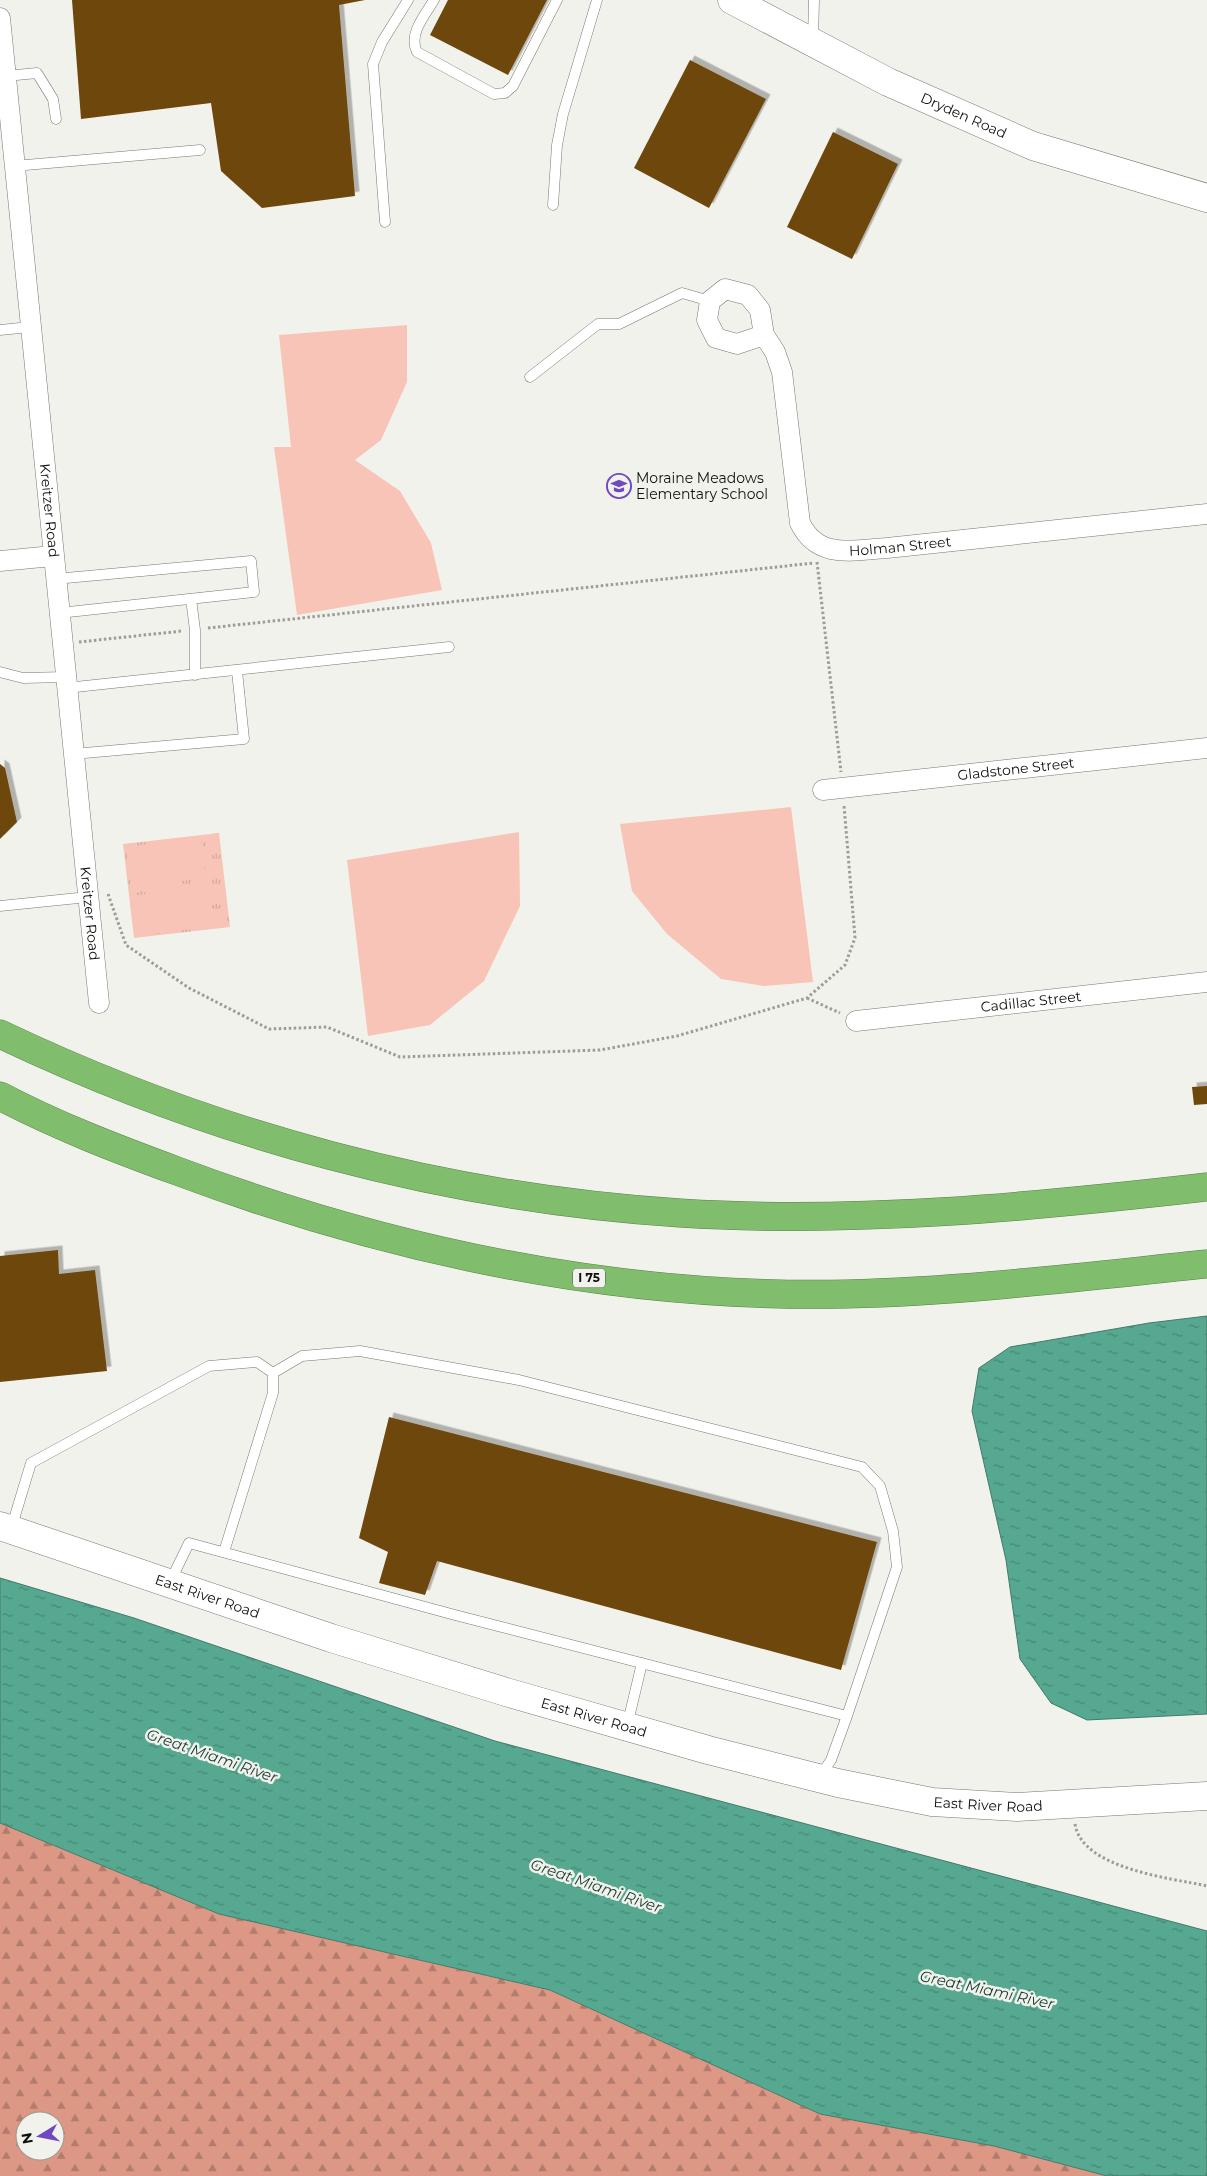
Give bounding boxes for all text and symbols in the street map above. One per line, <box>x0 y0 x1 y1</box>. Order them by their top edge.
street label: Dryden Road <box>918 89 1010 142</box>
street label: Kreitzer Road <box>36 463 63 558</box>
place label: Moraine Meadows Elementary School <box>636 469 768 503</box>
school or university icon: Moraine Meadows Elementary School <box>606 473 632 499</box>
street label: Holman Street <box>849 532 952 560</box>
street label: Gladstone Street <box>957 754 1075 784</box>
street label: Kreitzer Road <box>76 866 104 961</box>
street label: Cadillac Street <box>980 987 1082 1016</box>
road number: I 75 <box>573 1268 605 1288</box>
street label: East River Road <box>153 1570 262 1622</box>
street label: East River Road <box>539 1693 649 1741</box>
water label: Great Miami River <box>144 1724 281 1787</box>
street label: East River Road <box>933 1793 1043 1816</box>
water label: Great Miami River <box>528 1854 665 1917</box>
water label: Great Miami River <box>918 1966 1057 2013</box>
north arrow <box>15 2111 65 2161</box>
text: N <box>17 2131 37 2145</box>

